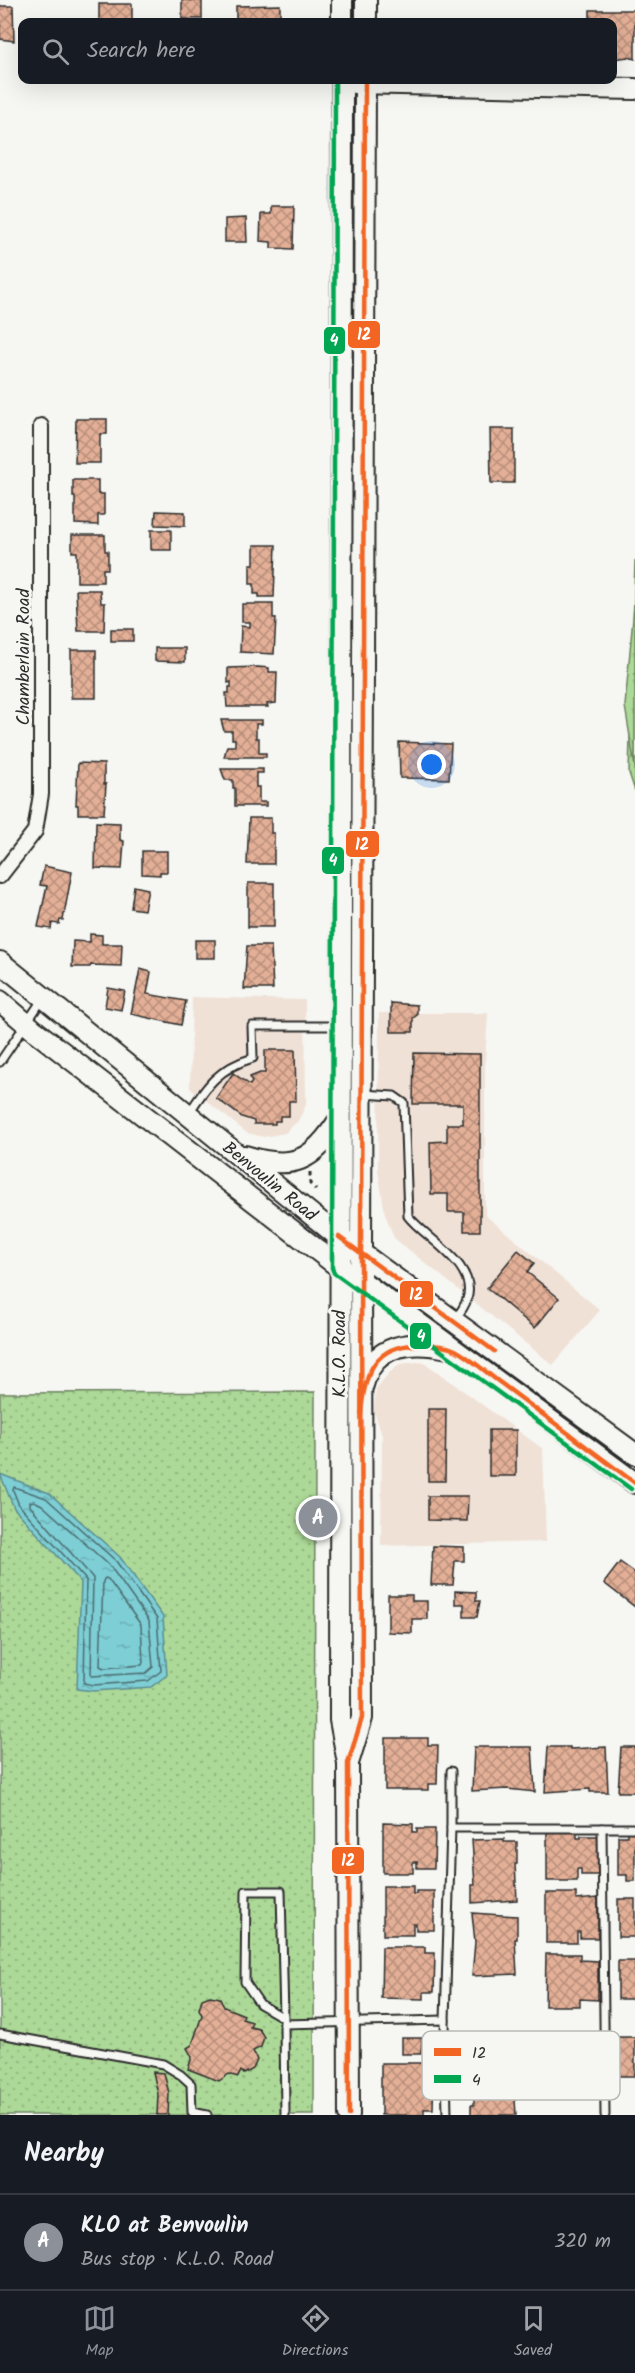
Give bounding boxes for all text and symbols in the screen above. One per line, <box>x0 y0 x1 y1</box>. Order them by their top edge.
search box <box>18 18 617 84</box>
text: Search here <box>87 34 195 69</box>
icon: search <box>39 35 72 68</box>
line badge: 12 <box>347 320 381 349</box>
text: 12 <box>357 323 371 348</box>
line badge: 4 <box>323 326 346 355</box>
text: 4 <box>330 329 339 354</box>
street label: Chamberlain Road <box>10 588 39 725</box>
your location <box>417 750 446 779</box>
line badge: 12 <box>345 830 380 858</box>
text: 12 <box>355 833 369 858</box>
line badge: 4 <box>321 846 345 875</box>
text: 4 <box>329 849 338 874</box>
street label: Benvoulin Road <box>215 1135 324 1230</box>
line badge: 12 <box>399 1280 434 1308</box>
text: 12 <box>409 1283 423 1308</box>
street label: K.L.O. Road <box>326 1309 355 1398</box>
line badge: 4 <box>409 1322 432 1350</box>
text: 4 <box>417 1325 426 1350</box>
pin: A <box>298 1496 338 1540</box>
line badge: 12 <box>331 1846 365 1875</box>
text: 12 <box>341 1849 355 1874</box>
legend <box>422 2031 620 2100</box>
text: 12 <box>472 2041 486 2066</box>
text: 4 <box>472 2068 481 2093</box>
text: Nearby <box>24 2133 104 2175</box>
text: KLO at Benvoulin <box>81 2209 248 2244</box>
text: A <box>37 2226 50 2258</box>
text: 320 m <box>554 2226 611 2258</box>
text: Bus stop · K.L.O. Road <box>81 2244 273 2276</box>
tab: Map <box>83 2302 116 2363</box>
tab: Directions <box>282 2302 348 2363</box>
tab: Saved <box>514 2302 552 2363</box>

